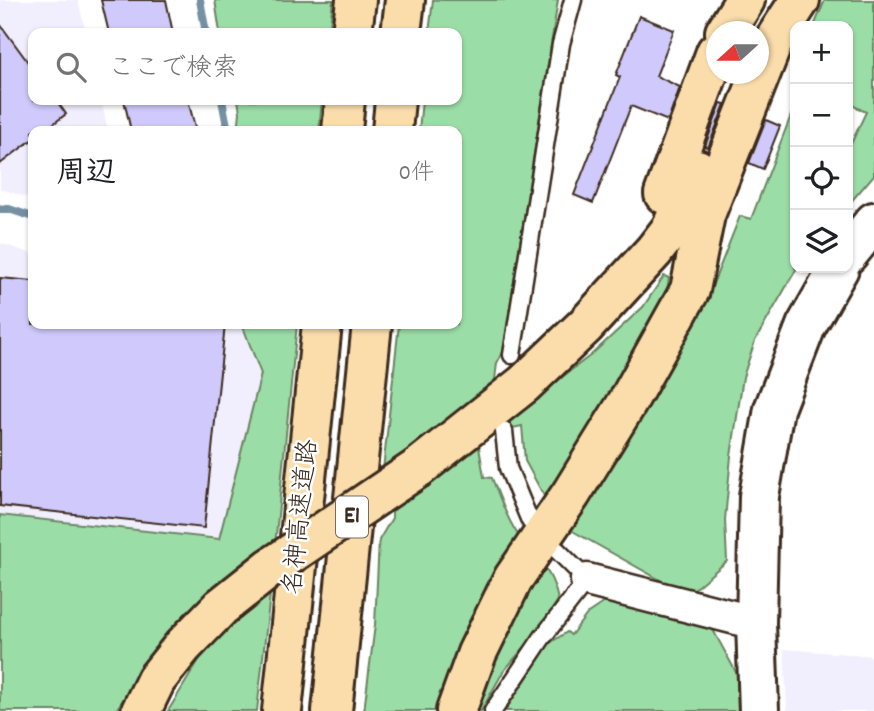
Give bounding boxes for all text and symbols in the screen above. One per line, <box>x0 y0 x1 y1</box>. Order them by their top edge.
north arrow <box>706 21 769 84</box>
map controls <box>790 21 853 273</box>
button: + <box>790 21 853 84</box>
search box <box>28 28 462 105</box>
icon: search <box>52 48 90 86</box>
text: ここで検索 <box>108 51 238 88</box>
button: − <box>790 84 853 147</box>
button: locate <box>790 147 853 210</box>
text: 周辺 <box>56 154 116 197</box>
text: 0件 <box>398 158 434 191</box>
button: layers <box>790 210 853 273</box>
street label: 名神高速道路 <box>275 437 329 597</box>
road number: E1 <box>336 496 368 538</box>

